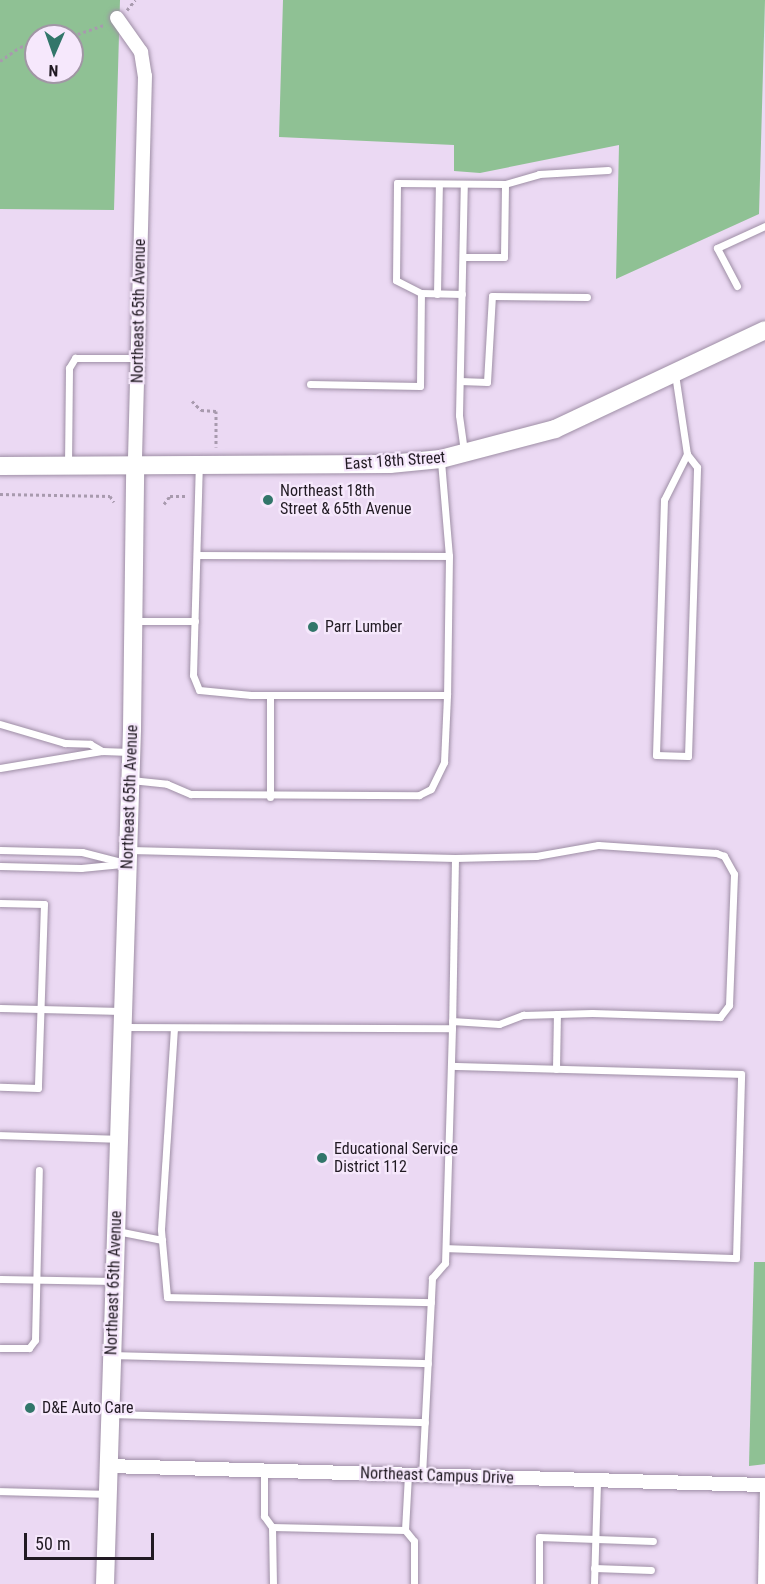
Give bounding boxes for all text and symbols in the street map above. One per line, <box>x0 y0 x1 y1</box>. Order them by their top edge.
north arrow <box>24 24 84 84</box>
text: N <box>48 61 59 80</box>
street label: Northeast 65th Avenue <box>128 239 150 383</box>
street label: East 18th Street <box>344 448 446 474</box>
place label: Northeast 18th Street & 65th Avenue <box>280 481 412 519</box>
marker: Northeast 18th Street & 65th Avenue <box>261 493 275 507</box>
place label: Parr Lumber <box>325 617 402 637</box>
marker: Parr Lumber <box>306 620 320 634</box>
street label: Northeast 65th Avenue <box>118 724 142 870</box>
place label: Educational Service District 112 <box>334 1139 458 1177</box>
marker: Educational Service District 112 <box>315 1151 329 1165</box>
street label: Northeast 65th Avenue <box>102 1210 126 1356</box>
place label: D&E Auto Care <box>42 1398 134 1418</box>
marker: D&E Auto Care <box>23 1401 37 1415</box>
street label: Northeast Campus Drive <box>360 1464 514 1488</box>
scale bar <box>27 1521 158 1559</box>
text: 50 m <box>35 1533 70 1554</box>

